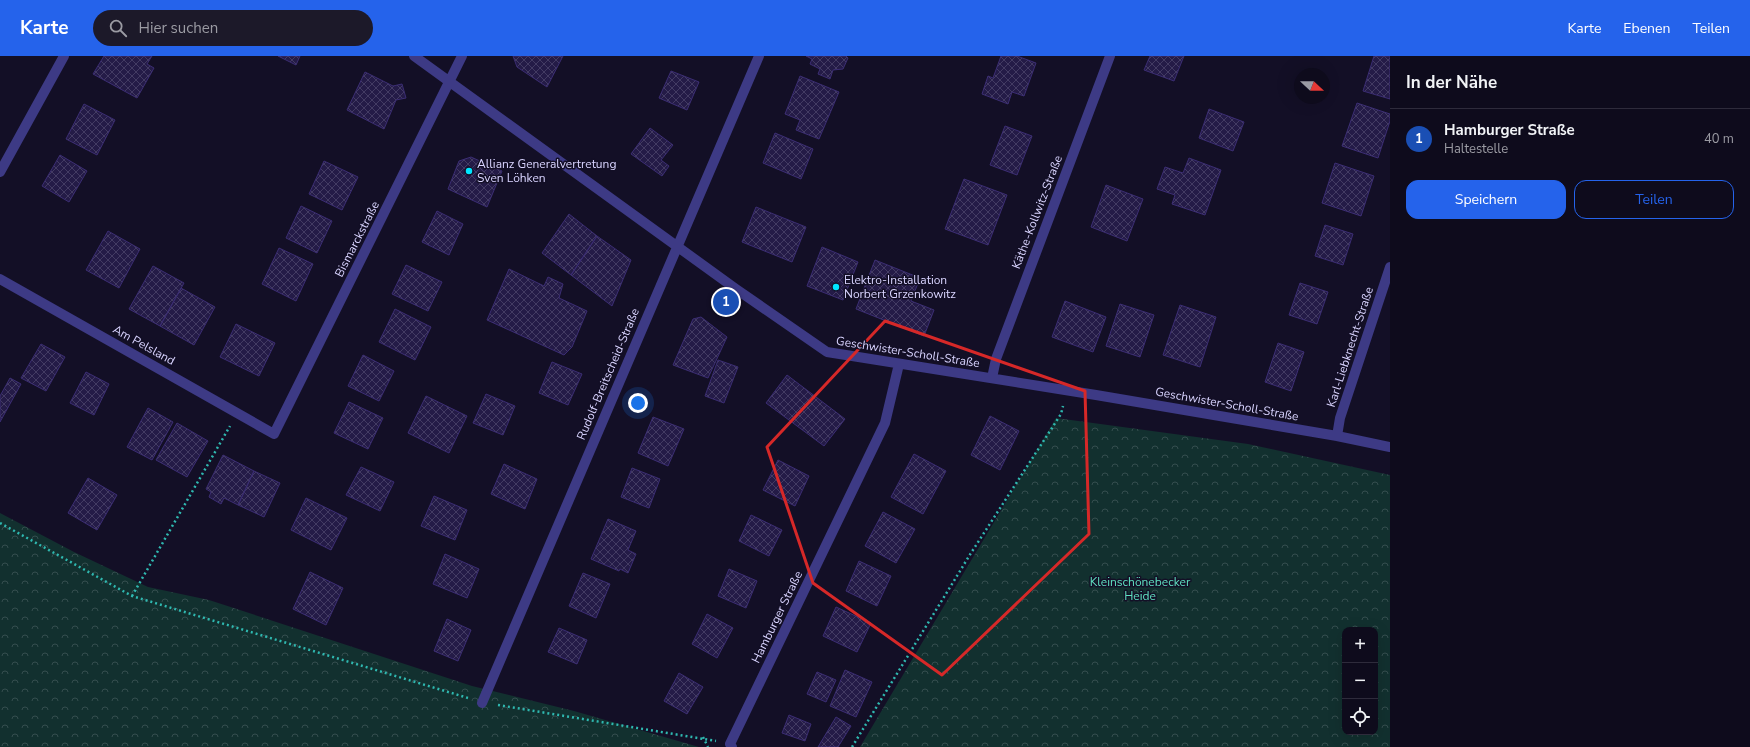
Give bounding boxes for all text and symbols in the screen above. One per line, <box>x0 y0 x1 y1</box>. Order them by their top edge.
search box <box>93 10 373 46</box>
text: Karte <box>20 15 69 41</box>
icon: search <box>107 17 129 39</box>
text: Hier suchen <box>139 18 218 38</box>
text: Karte <box>1568 19 1601 38</box>
text: Ebenen <box>1623 19 1670 38</box>
text: Teilen <box>1692 19 1730 38</box>
north arrow <box>1294 68 1330 104</box>
text: In der Nähe <box>1406 71 1497 94</box>
text: Hamburger Straße <box>1444 120 1575 140</box>
text: 1 <box>1415 130 1423 148</box>
text: 40 m <box>1704 130 1734 148</box>
text: Haltestelle <box>1444 140 1508 158</box>
street label: Käthe-Kollwitz-Straße <box>1008 153 1066 271</box>
place label: Allianz Generalvertretung Sven Löhken <box>477 156 616 186</box>
marker: Allianz Generalvertretung Sven Löhken <box>464 166 474 176</box>
button: Speichern <box>1406 180 1566 219</box>
button: Teilen <box>1574 180 1734 219</box>
street label: Bismarckstraße <box>331 198 383 280</box>
place label: Elektro-Installation Norbert Grzenkowitz <box>844 272 956 302</box>
marker: Elektro-Installation Norbert Grzenkowitz <box>831 282 841 292</box>
street label: Karl-Liebknecht-Straße <box>1323 285 1377 409</box>
pin: 1 <box>713 287 739 317</box>
street label: Rudolf-Breitscheid-Straße <box>573 306 643 442</box>
street label: Am Pelsland <box>110 321 178 369</box>
street label: Geschwister-Scholl-Straße <box>835 333 981 371</box>
street label: Geschwister-Scholl-Straße <box>1154 383 1300 425</box>
your location <box>628 393 648 413</box>
street label: Hamburger Straße <box>748 568 806 666</box>
park label: Kleinschönebecker Heide <box>1090 574 1191 604</box>
map controls <box>1342 627 1378 735</box>
button: + <box>1342 627 1378 663</box>
button: − <box>1342 663 1378 699</box>
button: locate <box>1342 699 1378 735</box>

